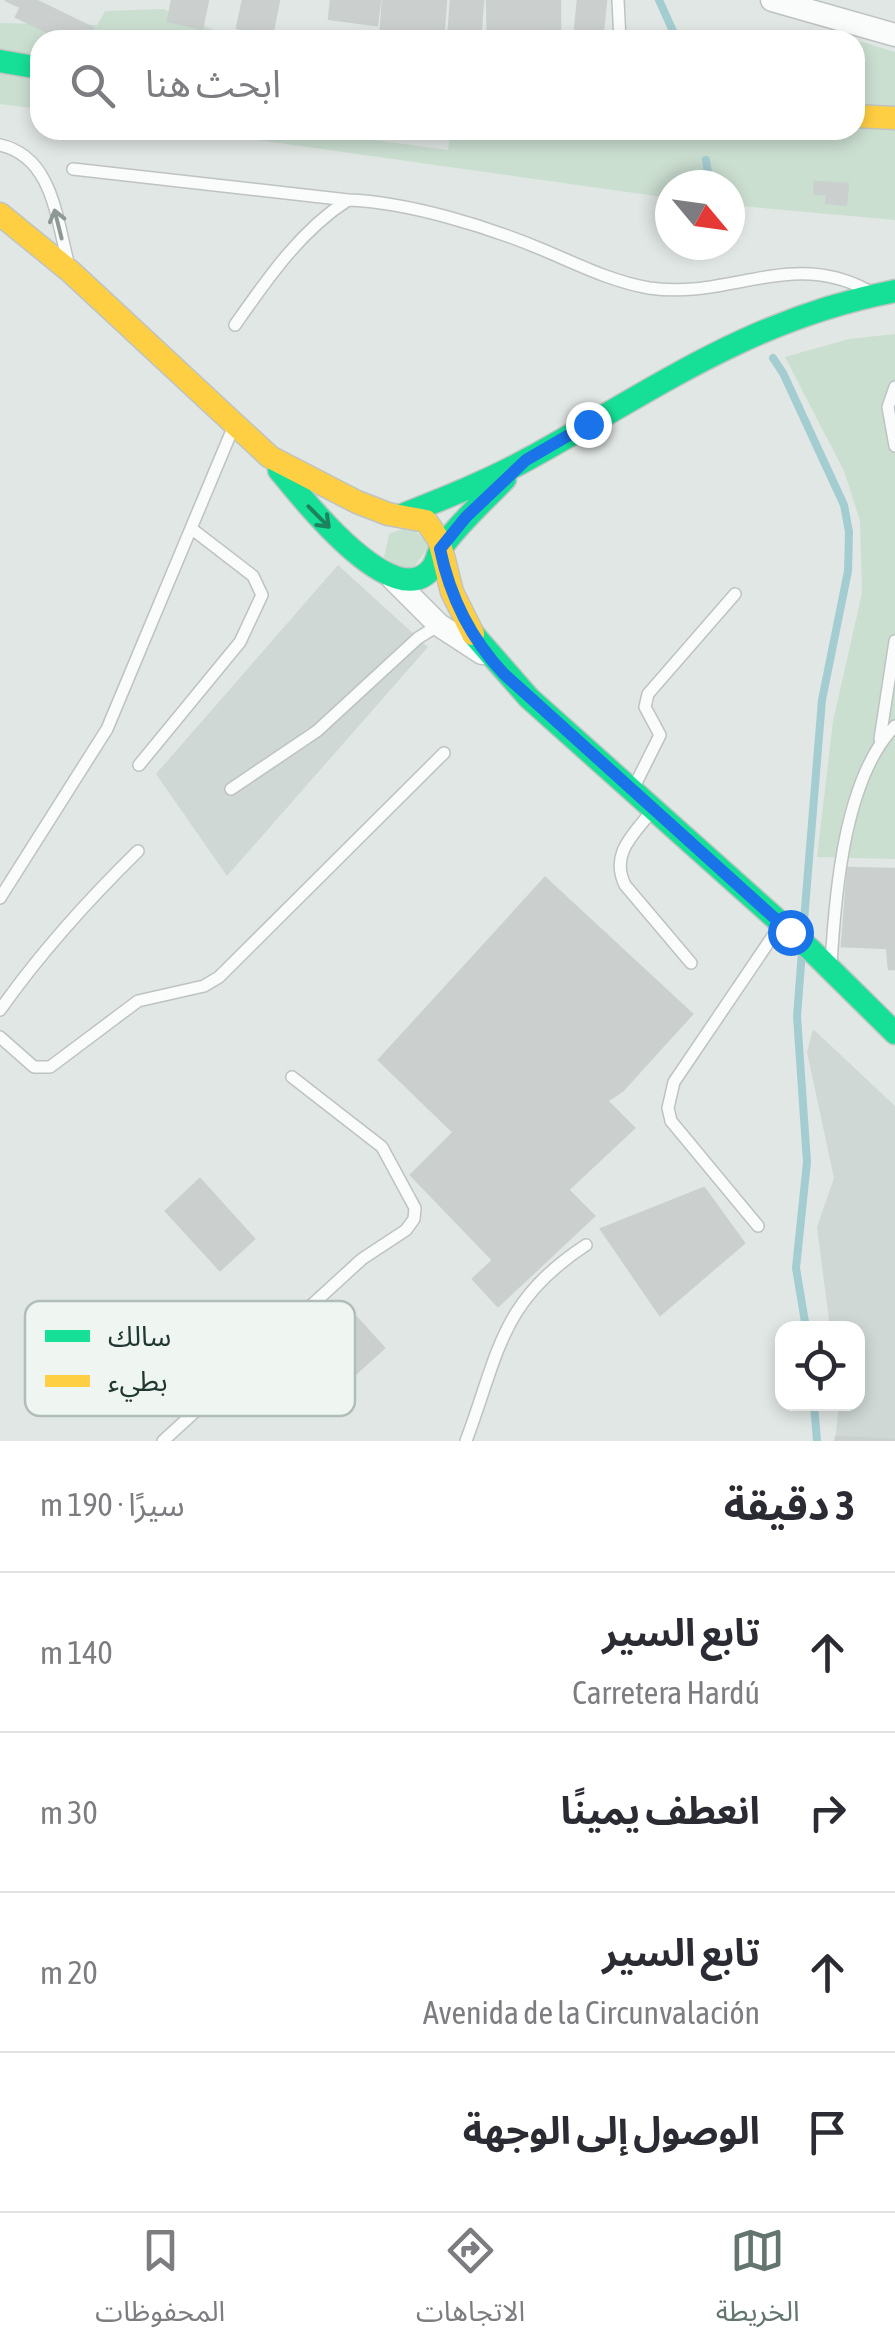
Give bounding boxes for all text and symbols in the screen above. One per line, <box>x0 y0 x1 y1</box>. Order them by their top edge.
search box <box>30 30 865 140</box>
icon: search <box>65 58 120 113</box>
text: ابحث هنا <box>145 62 281 105</box>
north arrow <box>655 170 745 260</box>
one-way arrow <box>48 209 67 240</box>
route end <box>566 402 612 448</box>
one-way arrow <box>306 505 330 529</box>
route start <box>768 910 814 956</box>
legend <box>25 1301 355 1416</box>
text: سالك <box>108 1320 171 1352</box>
map controls <box>775 1321 865 1411</box>
button: locate <box>775 1321 865 1411</box>
text: بطيء <box>108 1365 168 1402</box>
text: 3 دقيقة <box>724 1481 855 1529</box>
text: سيرًا · 190 m <box>40 1486 185 1523</box>
text: تابع السير <box>602 1611 760 1654</box>
icon: ahead <box>800 1625 855 1680</box>
text: 140 m <box>40 1634 113 1671</box>
text: Carretera Hardú <box>572 1674 760 1711</box>
icon: right <box>800 1785 855 1840</box>
text: انعطف يمينًا <box>560 1789 760 1832</box>
text: 30 m <box>40 1794 98 1831</box>
text: تابع السير <box>602 1931 760 1974</box>
icon: ahead <box>800 1945 855 2000</box>
text: 20 m <box>40 1954 98 1991</box>
text: Avenida de la Circunvalación <box>423 1994 760 2031</box>
icon: arrive <box>800 2105 855 2160</box>
text: الوصول إلى الوجهة <box>463 2109 760 2152</box>
tab: المحفوظات <box>95 2223 225 2342</box>
tab: الاتجاهات <box>416 2223 525 2342</box>
tab: الخريطة <box>716 2223 800 2342</box>

